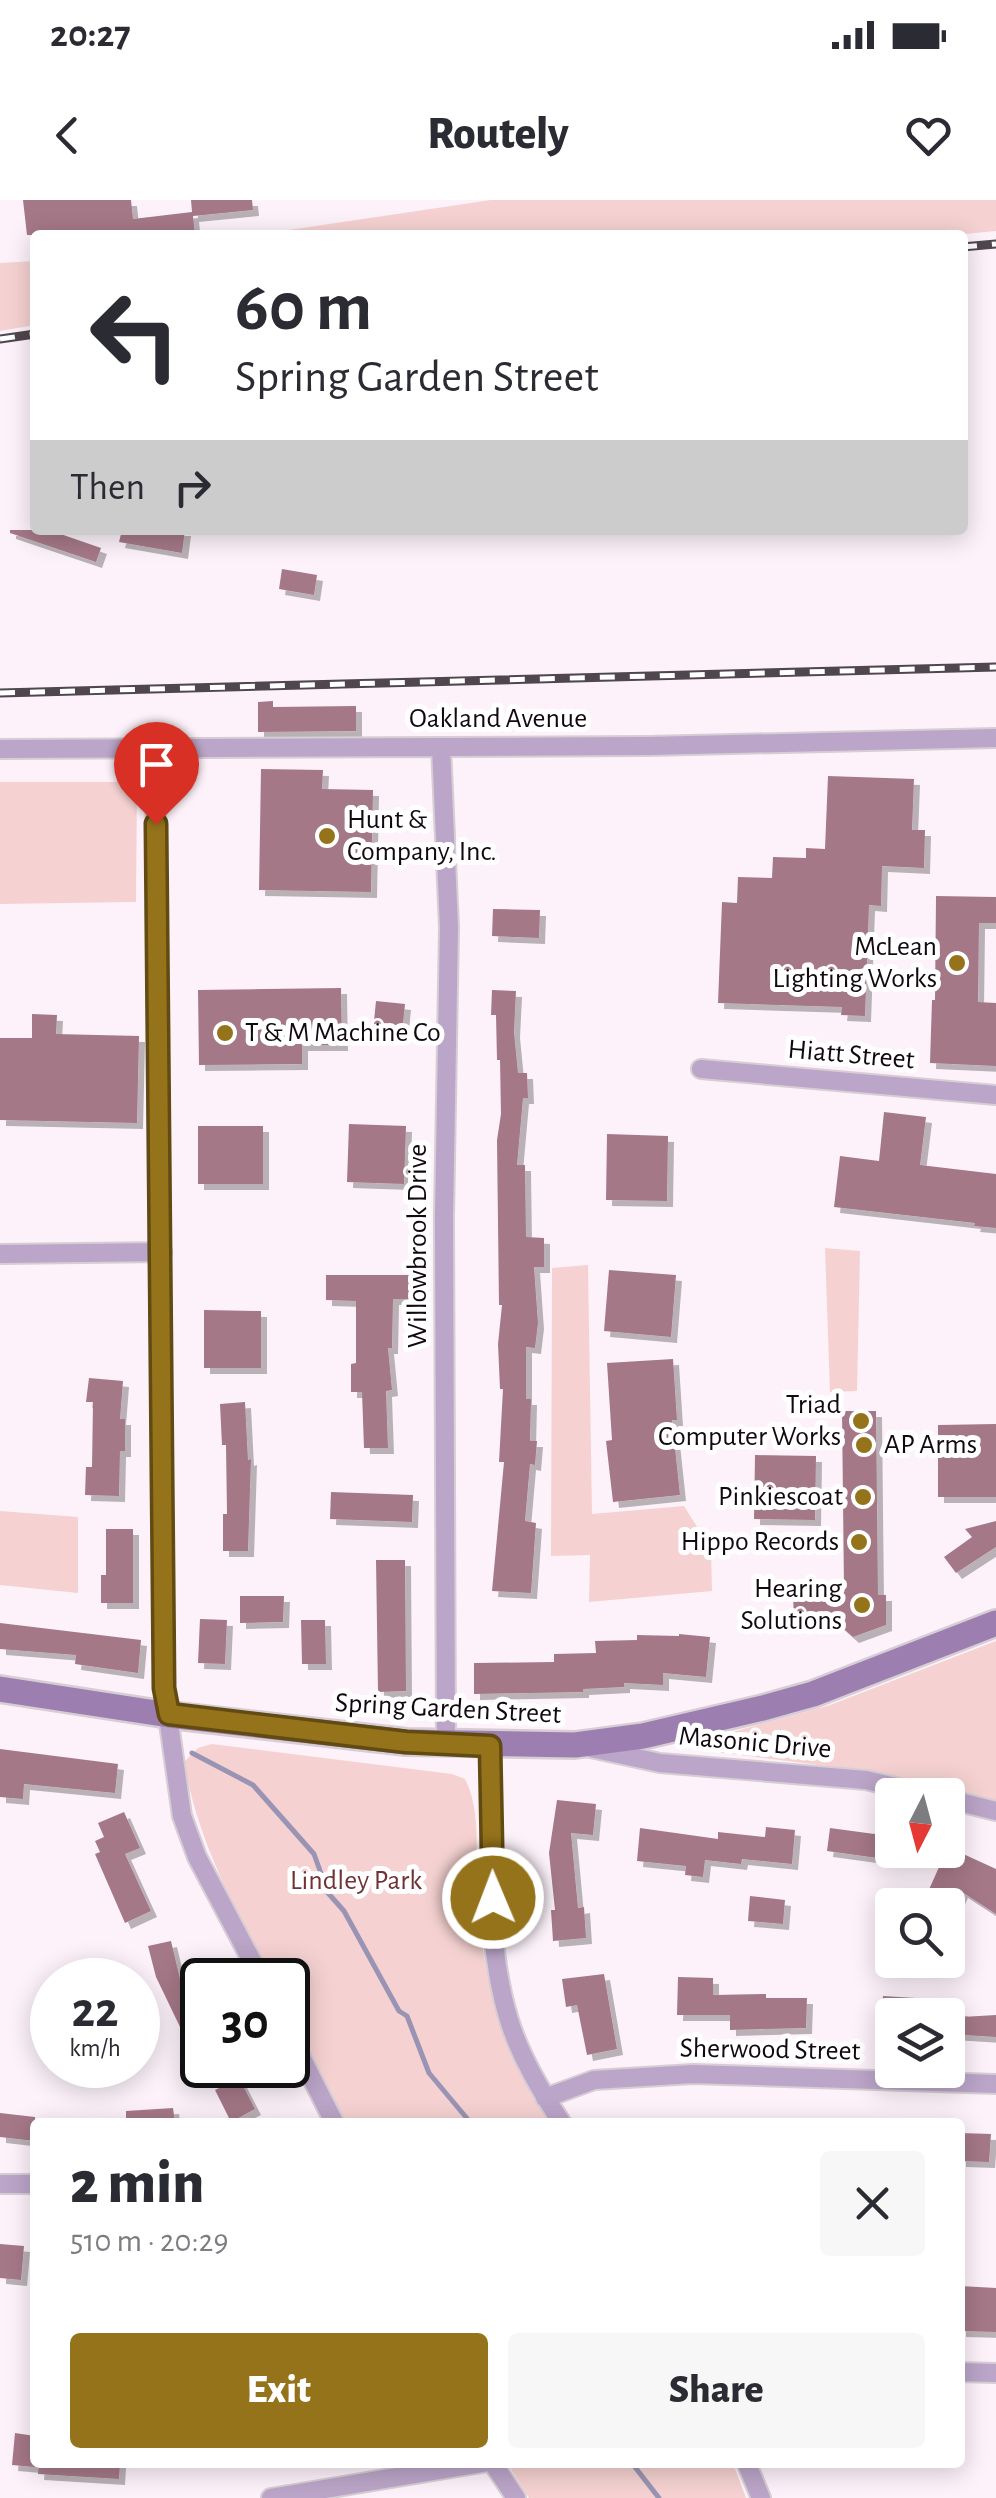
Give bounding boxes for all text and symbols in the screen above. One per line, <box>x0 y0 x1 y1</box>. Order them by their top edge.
text: 20:27 <box>50 16 131 54</box>
icon: back <box>40 108 95 163</box>
icon: heart <box>901 108 956 163</box>
text: Routely <box>427 112 569 157</box>
icon: left <box>70 270 200 400</box>
text: 60 m <box>235 273 372 343</box>
text: Spring Garden Street <box>235 355 599 400</box>
icon: right <box>165 460 220 515</box>
text: Then <box>70 469 145 507</box>
street label: Oakland Avenue <box>409 705 587 733</box>
pin <box>114 722 199 825</box>
icon: arrive <box>129 737 184 792</box>
place label: Hunt & Company, Inc. <box>347 806 497 866</box>
marker: Hunt & Company, Inc. <box>316 825 338 847</box>
place label: McLean Lighting Works <box>773 933 937 993</box>
marker: McLean Lighting Works <box>946 952 968 974</box>
place label: T & M Machine Co <box>245 1019 441 1047</box>
marker: T & M Machine Co <box>214 1022 236 1044</box>
street label: Hiatt Street <box>786 1036 916 1074</box>
street label: Willowbrook Drive <box>404 1144 432 1348</box>
place label: Triad Computer Works <box>658 1391 841 1451</box>
marker: Triad Computer Works <box>850 1410 872 1432</box>
place label: AP Arms <box>884 1431 977 1459</box>
marker: AP Arms <box>853 1434 875 1456</box>
place label: Pinkiescoat <box>718 1483 843 1511</box>
marker: Pinkiescoat <box>852 1486 874 1508</box>
place label: Hippo Records <box>681 1528 839 1556</box>
marker: Hippo Records <box>848 1531 870 1553</box>
place label: Hearing Solutions <box>740 1575 842 1635</box>
marker: Hearing Solutions <box>851 1594 873 1616</box>
street label: Spring Garden Street <box>334 1689 562 1729</box>
street label: Masonic Drive <box>677 1722 833 1764</box>
north arrow <box>875 1778 965 1868</box>
map controls <box>875 1778 965 2088</box>
position arrow <box>441 1846 545 1950</box>
park label: Lindley Park <box>290 1867 422 1895</box>
button: search <box>875 1888 965 1978</box>
speed limit sign: 30 <box>180 1958 310 2088</box>
text: 22 <box>71 1986 119 2036</box>
button: layers <box>875 1998 965 2088</box>
street label: Sherwood Street <box>679 2034 861 2066</box>
text: km/h <box>69 2036 121 2061</box>
button: close <box>820 2151 925 2256</box>
text: 2 min <box>70 2154 204 2214</box>
text: 510 m · 20:29 <box>70 2225 228 2257</box>
button: Exit <box>70 2333 488 2448</box>
button: Share <box>508 2333 925 2448</box>

